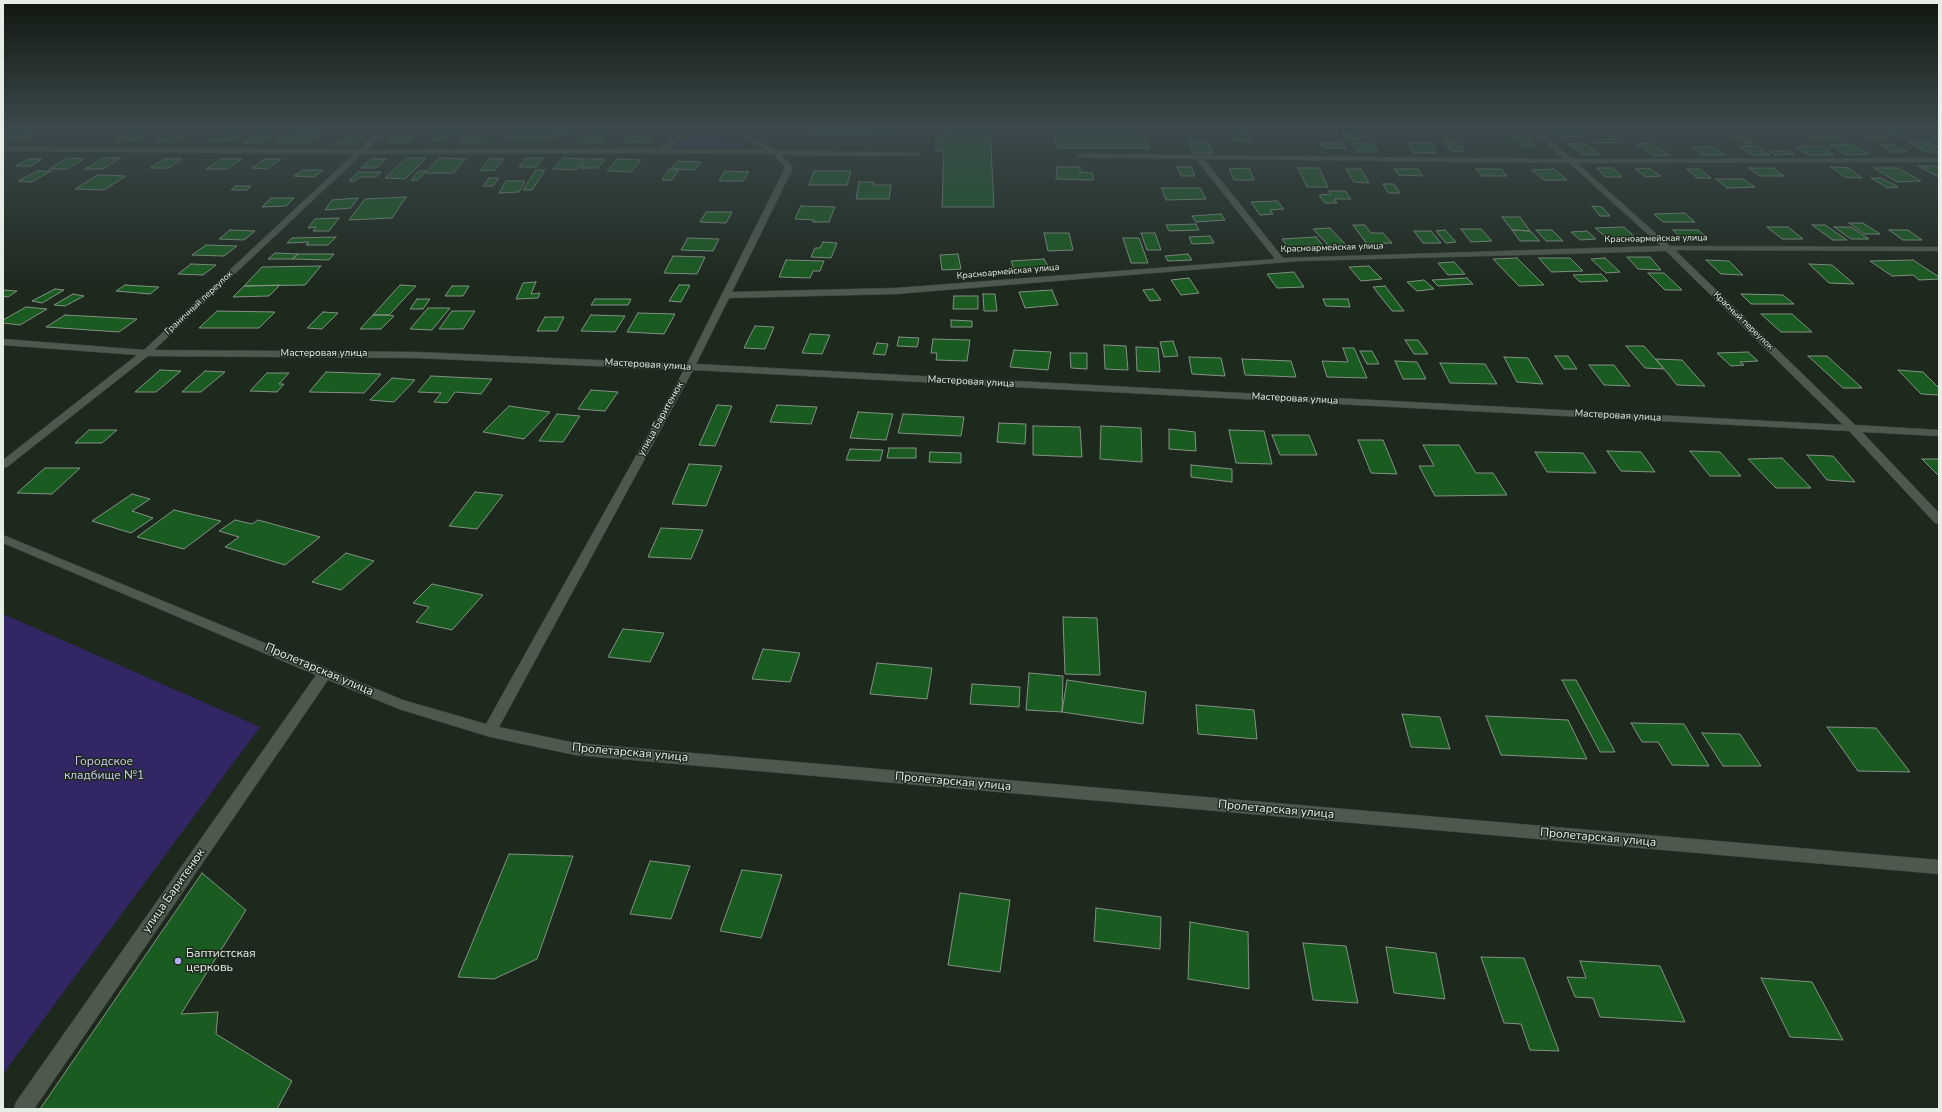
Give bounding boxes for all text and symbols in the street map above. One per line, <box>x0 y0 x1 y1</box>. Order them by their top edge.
street label: Красноармейская улица <box>1604 233 1708 245</box>
street label: Красноармейская улица <box>1280 241 1384 255</box>
street label: Красноармейская улица <box>956 262 1060 282</box>
street label: Граничный переулок <box>163 269 235 337</box>
street label: Красный переулок <box>1711 290 1775 352</box>
street label: Мастеровая улица <box>281 348 367 360</box>
street label: Мастеровая улица <box>604 357 692 373</box>
street label: Мастеровая улица <box>927 374 1015 390</box>
street label: улица Баритенюк <box>636 380 686 458</box>
street label: Мастеровая улица <box>1251 391 1339 407</box>
street label: Мастеровая улица <box>1574 408 1662 424</box>
street label: Пролетарская улица <box>263 641 375 699</box>
street label: Пролетарская улица <box>571 741 689 765</box>
park label: Городское кладбище №1 <box>64 755 144 783</box>
street label: Пролетарская улица <box>894 770 1012 794</box>
street label: Пролетарская улица <box>1217 798 1335 822</box>
street label: Пролетарская улица <box>1539 826 1657 850</box>
street label: улица Баритенюк <box>140 846 208 936</box>
place label: Баптистская церковь <box>186 947 256 975</box>
marker: Баптистская церковь <box>173 956 183 966</box>

